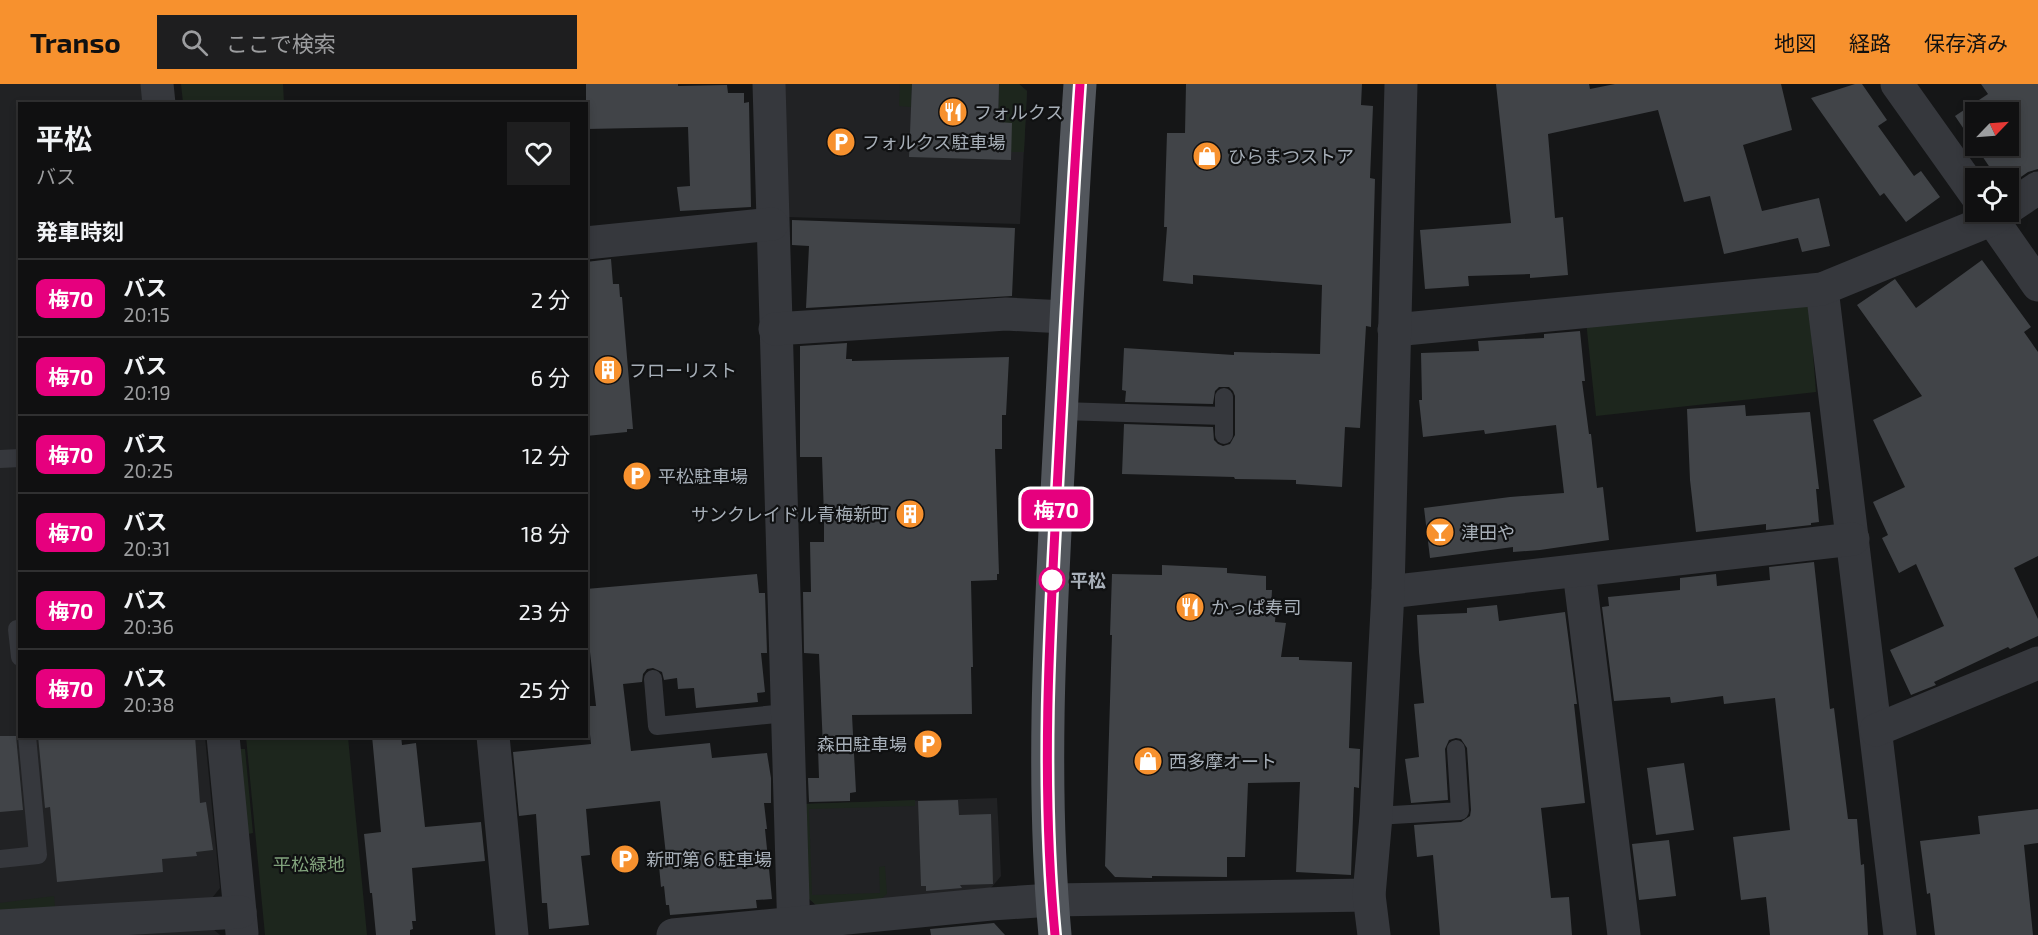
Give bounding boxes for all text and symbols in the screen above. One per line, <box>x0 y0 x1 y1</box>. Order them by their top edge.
search box <box>157 15 577 69</box>
text: Transo <box>30 25 121 59</box>
icon: search <box>178 26 211 59</box>
text: ここで検索 <box>226 30 336 56</box>
text: 地図 <box>1774 30 1816 55</box>
text: 経路 <box>1849 30 1891 55</box>
text: 保存済み <box>1924 30 2008 55</box>
restaurant icon: フォルクス <box>937 96 969 128</box>
place label: フォルクス <box>974 101 1063 123</box>
north arrow <box>1965 102 2019 156</box>
map controls <box>1965 102 2019 222</box>
text: 平松 <box>36 121 92 155</box>
button: heart <box>507 122 570 185</box>
parking icon: フォルクス駐車場 <box>825 126 857 158</box>
place label: フォルクス駐車場 <box>862 131 1005 153</box>
shop icon: ひらまつストア <box>1191 140 1223 172</box>
place label: ひらまつストア <box>1228 145 1354 167</box>
text: バス <box>36 164 76 188</box>
button: locate <box>1965 168 2019 222</box>
text: 発車時刻 <box>36 218 124 244</box>
text: バス <box>123 274 167 300</box>
text: 梅70 <box>48 286 93 311</box>
text: 2 分 <box>531 286 570 312</box>
text: 20:15 <box>123 302 170 326</box>
text: バス <box>123 352 167 378</box>
building icon: フローリスト <box>592 354 624 386</box>
place label: フローリスト <box>629 359 737 381</box>
text: 梅70 <box>48 364 93 389</box>
text: 6 分 <box>531 364 570 390</box>
text: 20:19 <box>123 380 171 404</box>
text: バス <box>123 430 167 456</box>
text: 梅70 <box>48 442 93 467</box>
text: 12 分 <box>522 442 570 468</box>
text: 20:25 <box>123 458 173 482</box>
parking icon: 平松駐車場 <box>621 460 653 492</box>
place label: 平松駐車場 <box>658 465 748 487</box>
line badge: 梅70 <box>1022 490 1090 528</box>
text: 梅70 <box>1033 497 1079 522</box>
building icon: サンクレイドル青梅新町 <box>894 498 926 530</box>
place label: サンクレイドル青梅新町 <box>691 503 889 525</box>
text: バス <box>123 508 167 534</box>
bar icon: 津田や <box>1424 516 1456 548</box>
text: 梅70 <box>48 520 93 545</box>
text: 18 分 <box>521 520 570 546</box>
place label: 津田や <box>1461 521 1515 543</box>
text: 20:31 <box>123 536 170 560</box>
marker: 平松 <box>1039 567 1065 593</box>
place label: 平松 <box>1070 569 1106 591</box>
text: バス <box>123 586 167 612</box>
restaurant icon: かっぱ寿司 <box>1174 591 1206 623</box>
place label: かっぱ寿司 <box>1211 596 1301 618</box>
text: 梅70 <box>48 598 93 623</box>
text: 23 分 <box>518 598 570 624</box>
text: 20:36 <box>123 614 174 638</box>
text: バス <box>123 664 167 690</box>
text: 梅70 <box>48 676 93 701</box>
text: 25 分 <box>519 676 570 702</box>
text: 20:38 <box>123 692 175 716</box>
parking icon: 森田駐車場 <box>912 728 944 760</box>
place label: 森田駐車場 <box>817 733 907 755</box>
shop icon: 西多摩オート <box>1132 745 1164 777</box>
place label: 西多摩オート <box>1169 750 1277 772</box>
parking icon: 新町第６駐車場 <box>609 843 641 875</box>
place label: 新町第６駐車場 <box>646 848 772 870</box>
park label: 平松緑地 <box>273 853 345 875</box>

